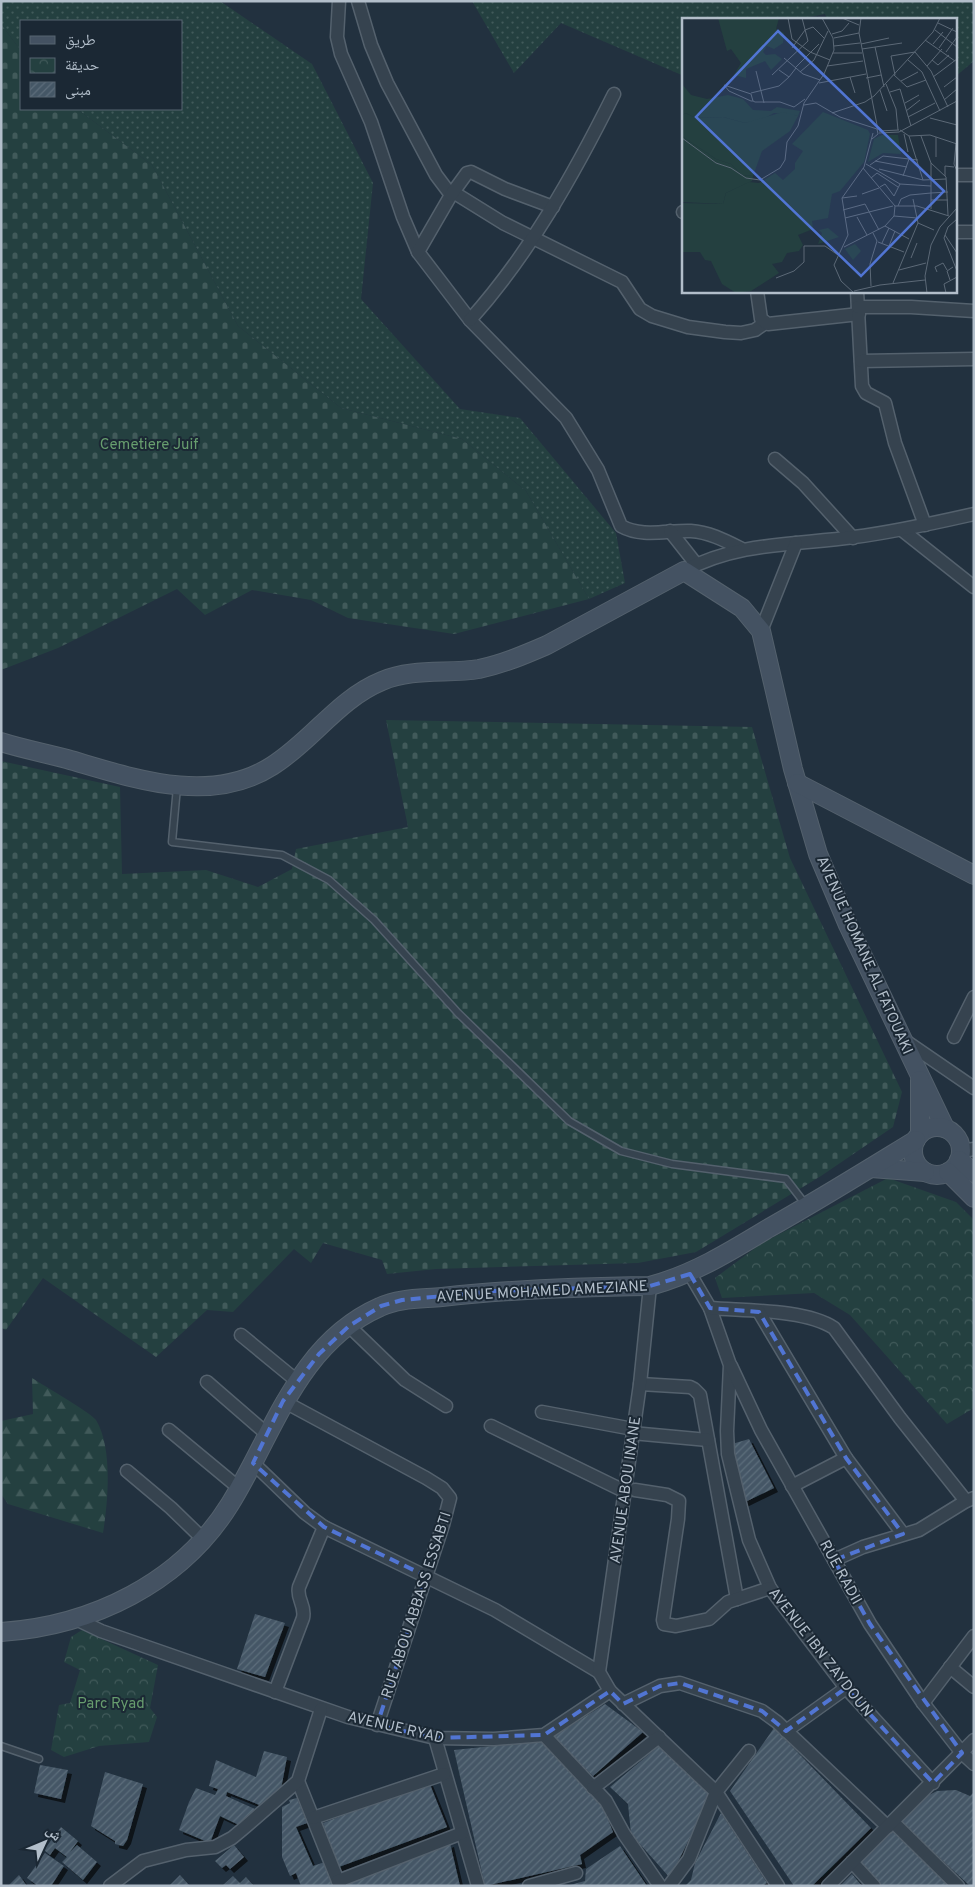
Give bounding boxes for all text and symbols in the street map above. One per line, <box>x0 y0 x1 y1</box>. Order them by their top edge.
inset map <box>682 18 958 292</box>
legend <box>20 20 182 110</box>
text: طريق <box>65 32 96 51</box>
text: حديقة <box>65 57 100 76</box>
text: مبنى <box>65 82 91 101</box>
park label: Cemetiere Juif <box>100 436 198 455</box>
street label: AVENUE HOMANE AL FATOUAKI <box>811 853 916 1058</box>
street label: AVENUE MOHAMED AMEZIANE <box>436 1277 648 1308</box>
street label: AVENUE ABOU INANE <box>607 1415 646 1565</box>
street label: RUE ABOU ABBASS ESSABTI <box>378 1510 457 1701</box>
street label: RUE RADII <box>814 1537 865 1608</box>
street label: AVENUE IBN ZAYDOUN <box>763 1585 876 1721</box>
park label: Parc Ryad <box>77 1695 145 1714</box>
street label: AVENUE RYAD <box>345 1708 446 1749</box>
north arrow <box>20 1817 70 1867</box>
text: ش <box>42 1823 65 1845</box>

